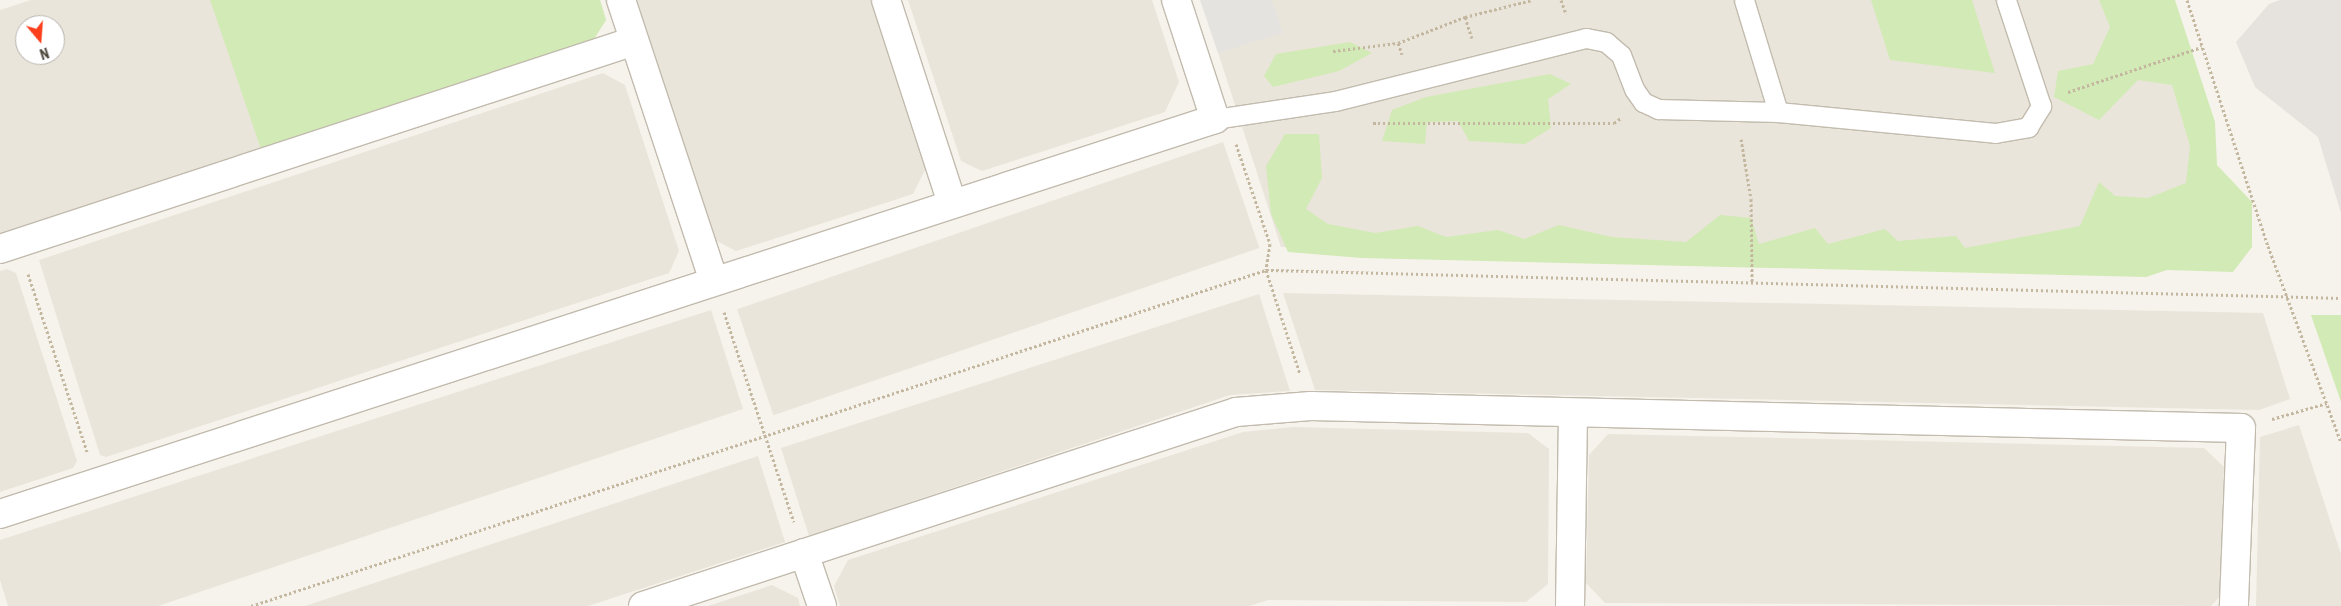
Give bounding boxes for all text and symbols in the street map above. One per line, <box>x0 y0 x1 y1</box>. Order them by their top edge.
north arrow <box>15 15 65 65</box>
text: N <box>38 44 51 62</box>

